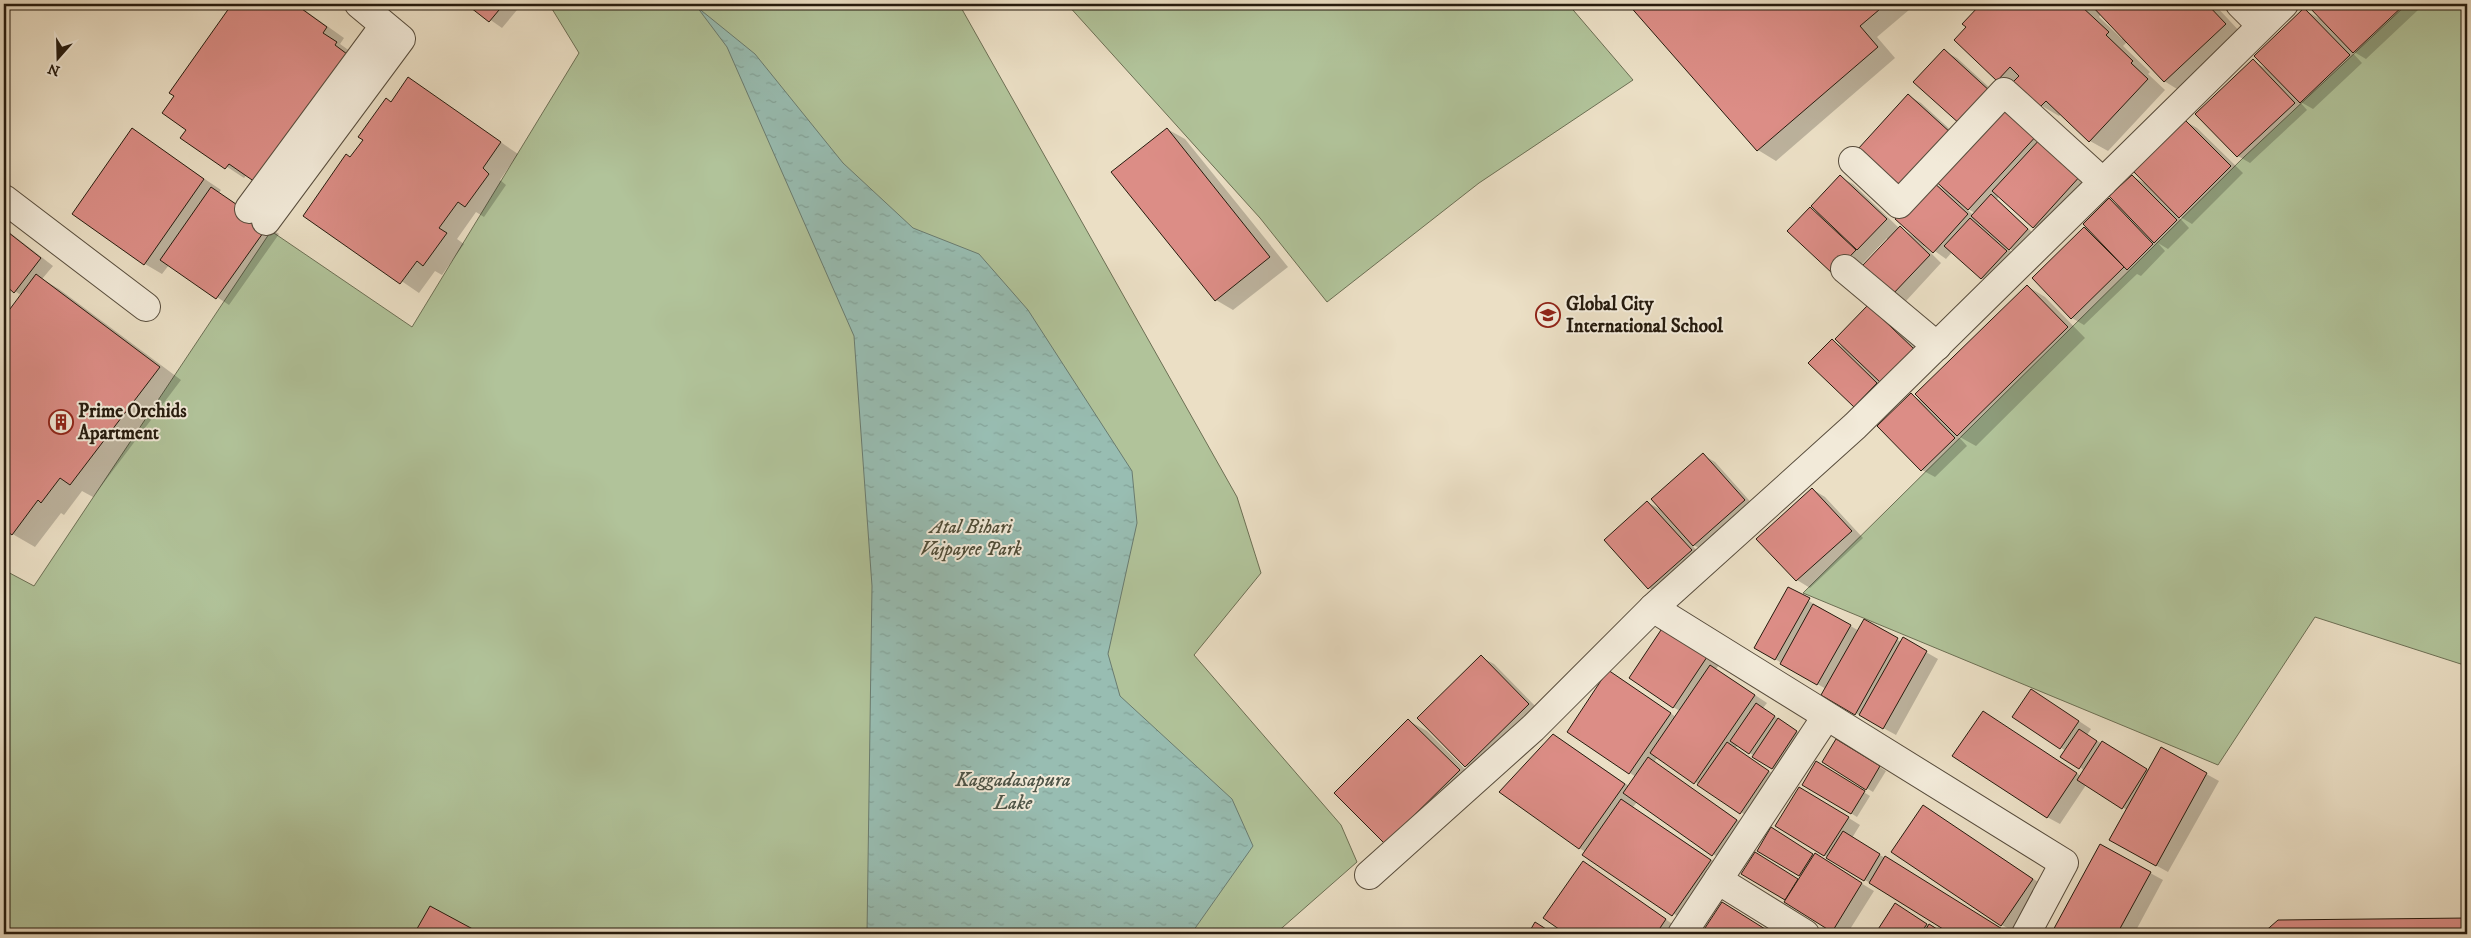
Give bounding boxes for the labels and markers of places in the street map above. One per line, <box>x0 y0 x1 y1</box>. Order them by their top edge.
place label: Global City International School <box>1566 293 1723 338</box>
school or university icon: Global City International School <box>1535 302 1561 328</box>
place label: Prime Orchids Apartment <box>77 400 187 445</box>
building icon: Prime Orchids Apartment <box>48 409 74 435</box>

